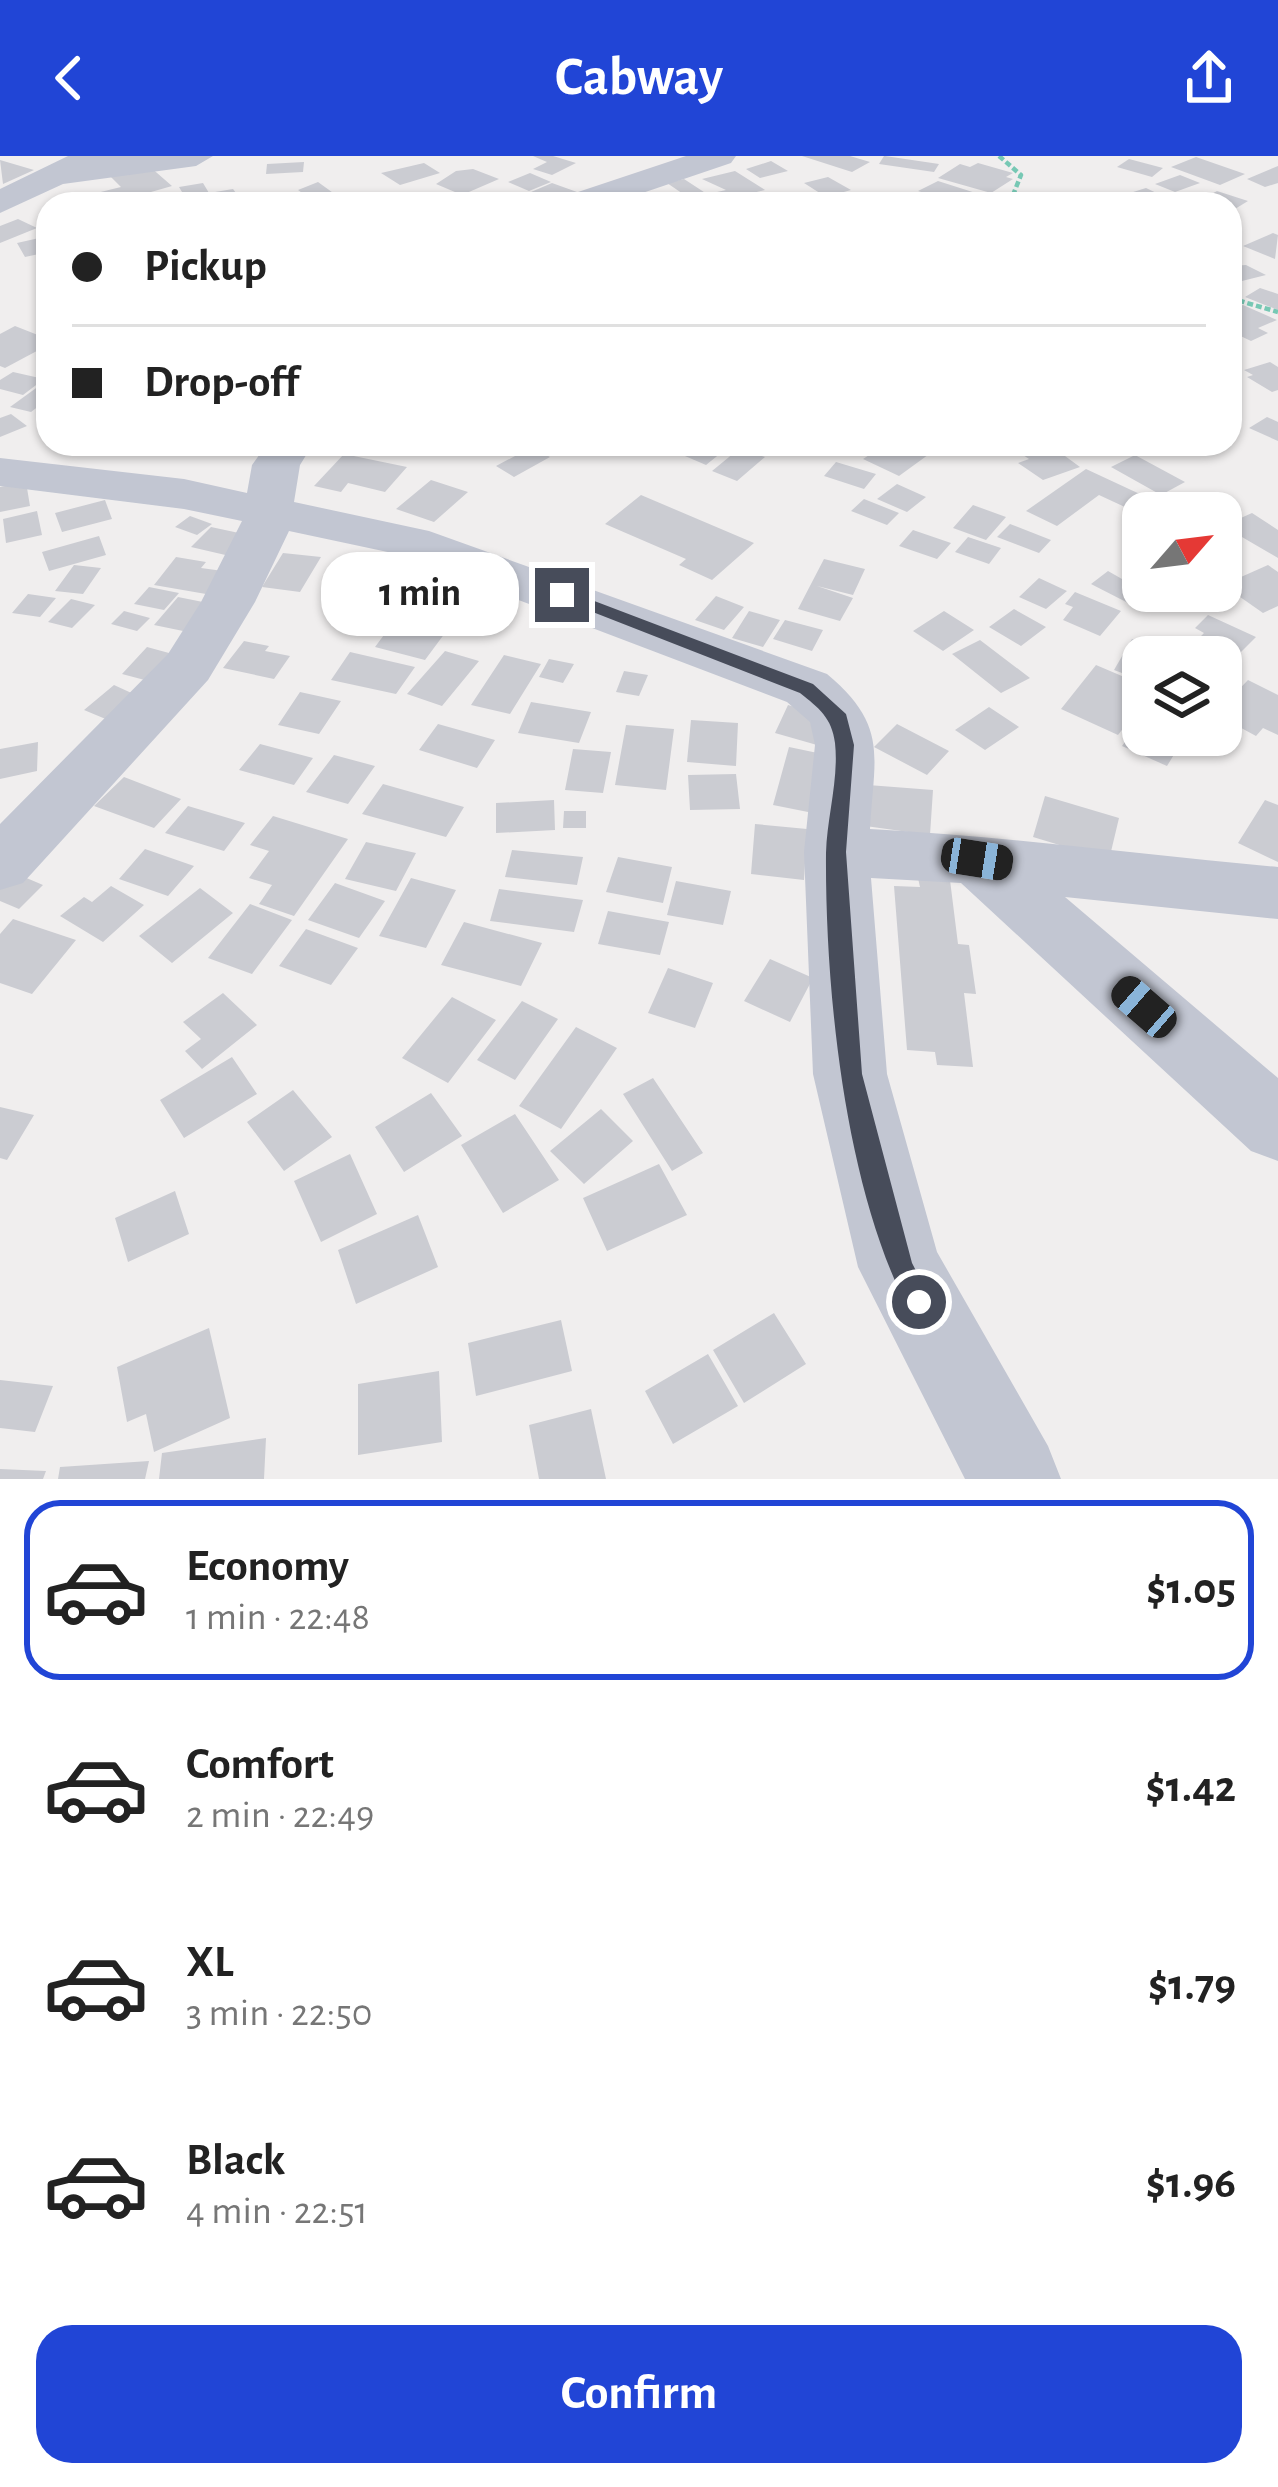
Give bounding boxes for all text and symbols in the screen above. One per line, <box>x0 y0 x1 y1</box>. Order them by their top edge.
icon: back <box>36 45 102 111</box>
icon: share <box>1176 45 1242 111</box>
text: Cabway <box>555 51 723 105</box>
text: Pickup <box>144 244 267 289</box>
text: Drop-off <box>144 360 299 405</box>
north arrow <box>1122 492 1242 612</box>
map controls <box>1122 492 1242 756</box>
callout: 1 min <box>322 553 520 637</box>
route end <box>535 568 589 622</box>
text: 1 min <box>379 574 461 613</box>
button: layers <box>1122 636 1242 756</box>
car <box>939 836 1015 882</box>
car <box>1105 970 1183 1044</box>
route start <box>892 1275 946 1329</box>
icon: car <box>42 1536 150 1644</box>
text: Economy <box>186 1544 349 1589</box>
text: $1.05 <box>1146 1567 1236 1612</box>
text: 1 min · 22:48 <box>186 1598 370 1637</box>
icon: car <box>42 1734 150 1842</box>
text: Comfort <box>186 1742 334 1787</box>
text: $1.42 <box>1145 1765 1236 1810</box>
text: 2 min · 22:49 <box>186 1796 374 1835</box>
icon: car <box>42 1932 150 2040</box>
text: XL <box>186 1940 234 1985</box>
text: $1.79 <box>1148 1963 1236 2008</box>
text: 3 min · 22:50 <box>186 1994 372 2033</box>
icon: car <box>42 2130 150 2238</box>
text: Black <box>186 2138 285 2183</box>
text: $1.96 <box>1146 2161 1236 2206</box>
text: 4 min · 22:51 <box>186 2192 368 2231</box>
button: Confirm <box>36 2325 1242 2463</box>

